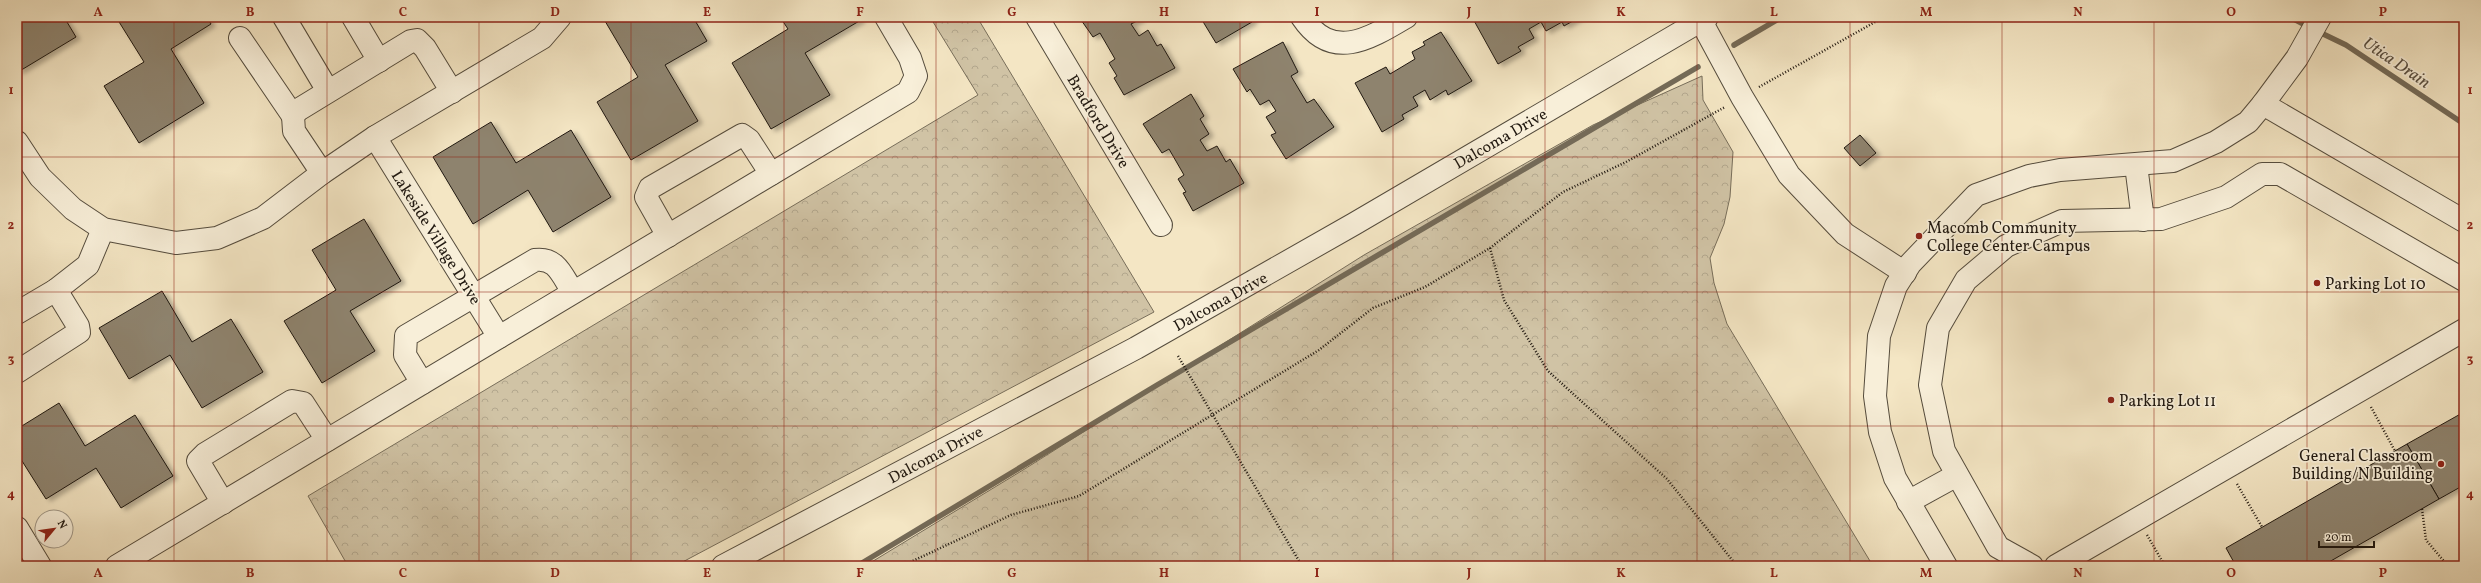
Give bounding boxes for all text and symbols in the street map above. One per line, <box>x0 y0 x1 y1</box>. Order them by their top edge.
text: A <box>93 4 103 22</box>
text: B <box>246 4 255 22</box>
text: C <box>399 4 407 22</box>
text: D <box>550 4 560 22</box>
text: E <box>703 4 711 22</box>
text: F <box>856 4 864 22</box>
text: G <box>1007 4 1017 22</box>
text: H <box>1159 4 1169 22</box>
text: I <box>1315 4 1320 22</box>
text: J <box>1466 4 1472 22</box>
text: K <box>1616 4 1626 22</box>
text: L <box>1770 4 1778 22</box>
text: M <box>1920 4 1933 22</box>
text: N <box>2073 4 2083 22</box>
text: O <box>2226 4 2236 22</box>
text: P <box>2379 4 2387 22</box>
water label: Utica Drain <box>2358 32 2435 94</box>
street label: Bradford Drive <box>1061 71 1134 173</box>
text: 1 <box>8 82 14 100</box>
text: 1 <box>2467 82 2473 100</box>
street label: Dalcoma Drive <box>1450 104 1552 175</box>
street label: Lakeside Village Drive <box>385 167 486 309</box>
text: 2 <box>8 217 15 235</box>
text: 2 <box>2467 217 2474 235</box>
place label: Macomb Community College Center Campus <box>1927 218 2090 258</box>
marker: Macomb Community College Center Campus <box>1914 231 1924 241</box>
street label: Dalcoma Drive <box>1170 268 1272 338</box>
place label: Parking Lot 10 <box>2325 274 2426 296</box>
marker: Parking Lot 10 <box>2312 278 2322 288</box>
text: 3 <box>8 351 15 369</box>
text: 3 <box>2467 351 2474 369</box>
place label: Parking Lot 11 <box>2119 391 2216 413</box>
marker: Parking Lot 11 <box>2106 395 2116 405</box>
street label: Dalcoma Drive <box>885 422 987 490</box>
place label: General Classroom Building/N Building <box>2292 446 2433 486</box>
marker: General Classroom Building/N Building <box>2436 459 2446 469</box>
text: 4 <box>7 486 15 504</box>
text: 4 <box>2466 486 2474 504</box>
north arrow <box>34 509 74 549</box>
text: N <box>53 518 70 532</box>
scale bar <box>2319 523 2374 549</box>
text: 20 m <box>2325 530 2352 546</box>
text: A <box>93 565 103 583</box>
text: B <box>246 565 255 583</box>
text: C <box>399 565 407 583</box>
text: D <box>550 565 560 583</box>
text: E <box>703 565 711 583</box>
text: F <box>856 565 864 583</box>
text: G <box>1007 565 1017 583</box>
text: H <box>1159 565 1169 583</box>
text: I <box>1315 565 1320 583</box>
text: J <box>1466 565 1472 583</box>
text: K <box>1616 565 1626 583</box>
text: L <box>1770 565 1778 583</box>
text: M <box>1920 565 1933 583</box>
text: N <box>2073 565 2083 583</box>
text: O <box>2226 565 2236 583</box>
text: P <box>2379 565 2387 583</box>

